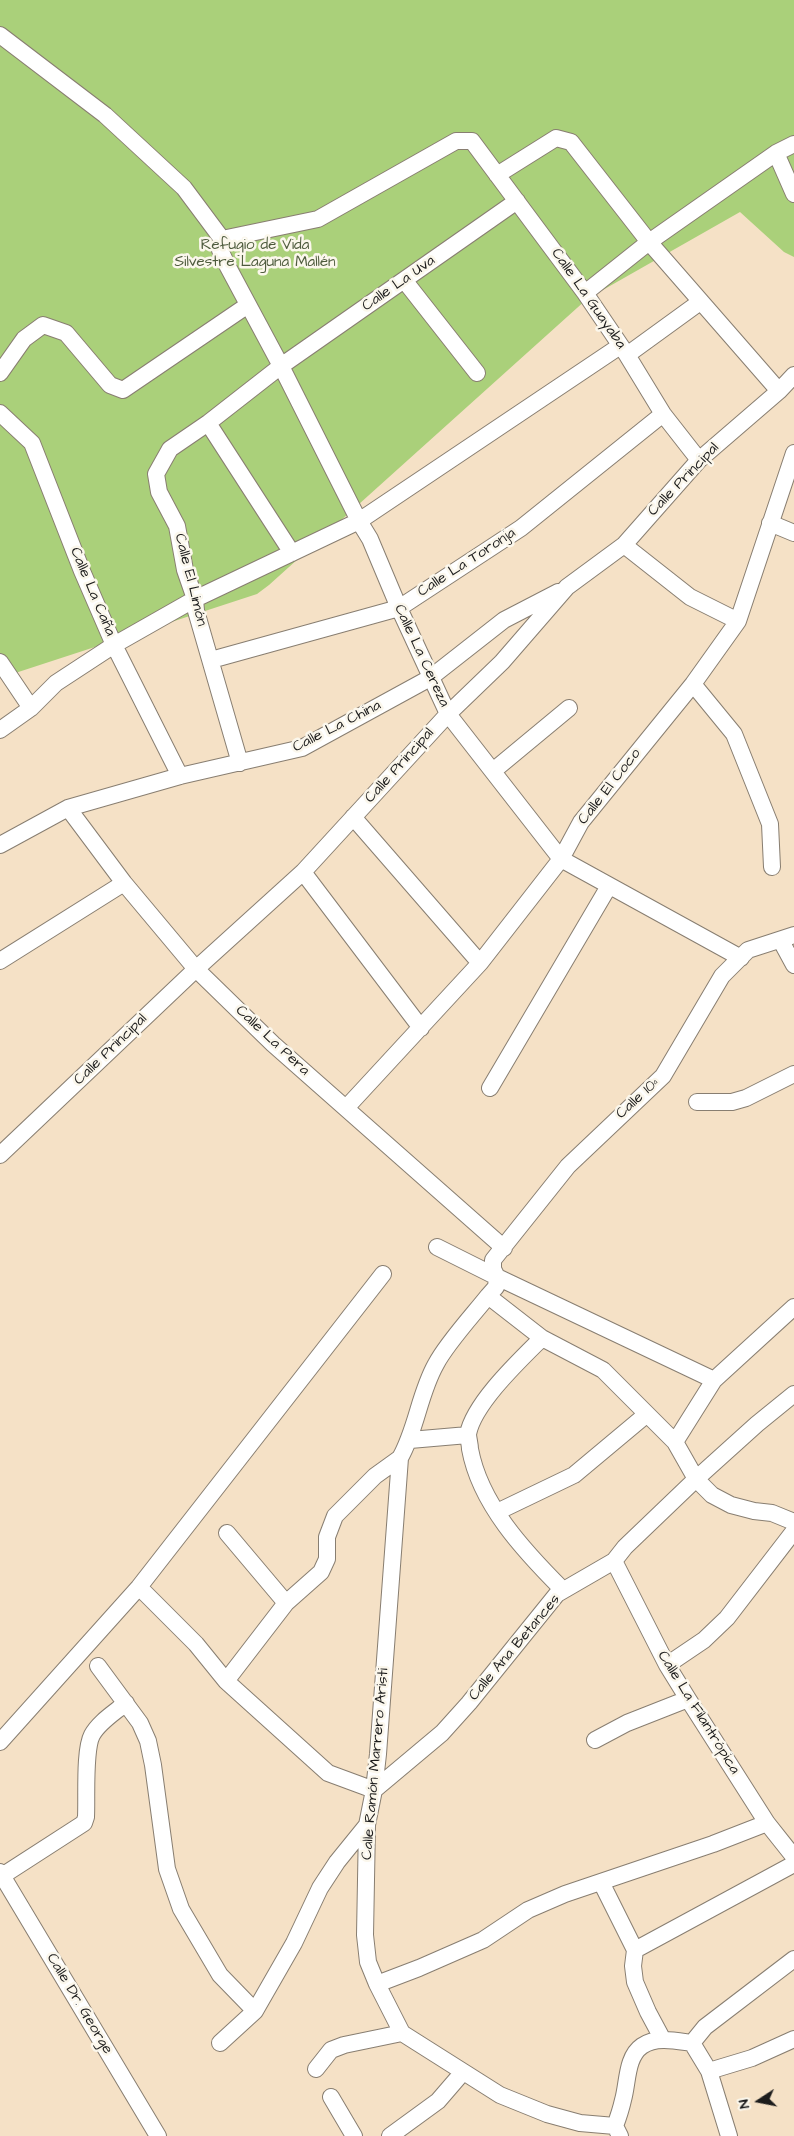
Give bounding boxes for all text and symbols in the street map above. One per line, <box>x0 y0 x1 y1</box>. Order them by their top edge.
park label: Refugio de Vida Silvestre Laguna Mallén <box>174 237 336 272</box>
street label: Calle La Guayaba <box>547 245 629 353</box>
street label: Calle La Uva <box>359 252 439 316</box>
street label: Calle Principal <box>645 440 723 520</box>
street label: Calle La Toronja <box>415 525 519 601</box>
street label: Calle El Limón <box>170 532 210 628</box>
street label: Calle La Caña <box>65 545 119 639</box>
street label: Calle La Cereza <box>389 602 453 710</box>
street label: Calle La China <box>290 697 384 757</box>
street label: Calle Principal <box>362 725 438 807</box>
street label: Calle El Coco <box>575 745 645 829</box>
street label: Calle La Pera <box>231 1002 313 1080</box>
street label: Calle Principal <box>71 1011 151 1089</box>
street label: Calle 10ª <box>613 1075 663 1123</box>
street label: Calle Ana Betances <box>465 1591 565 1705</box>
street label: Calle La Filantrópica <box>653 1648 743 1778</box>
street label: Calle Ramón Marrero Aristi <box>359 1667 393 1861</box>
street label: Calle Dr. George <box>42 1950 116 2058</box>
north arrow <box>734 2076 784 2126</box>
text: N <box>734 2098 755 2110</box>

